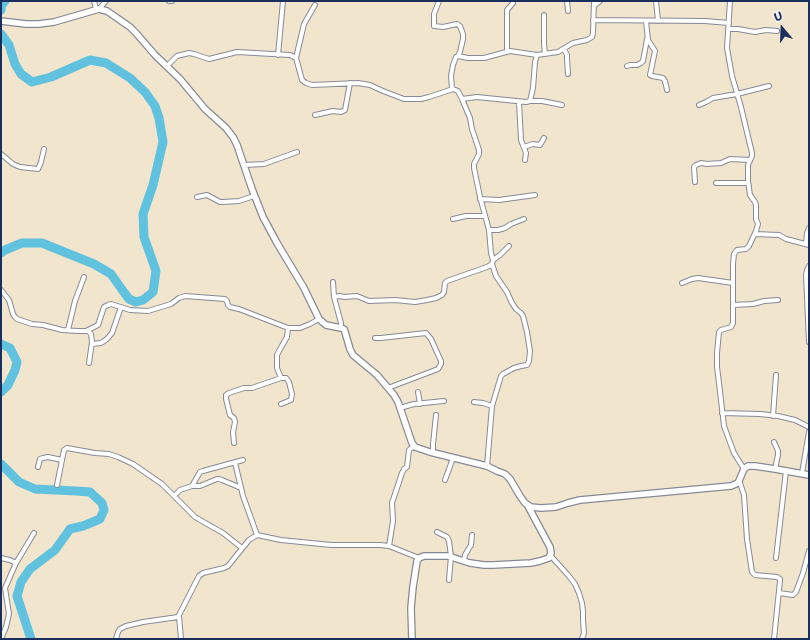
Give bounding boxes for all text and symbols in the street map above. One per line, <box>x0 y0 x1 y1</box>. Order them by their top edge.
text: U <box>771 7 785 26</box>
north arrow <box>762 8 802 48</box>

